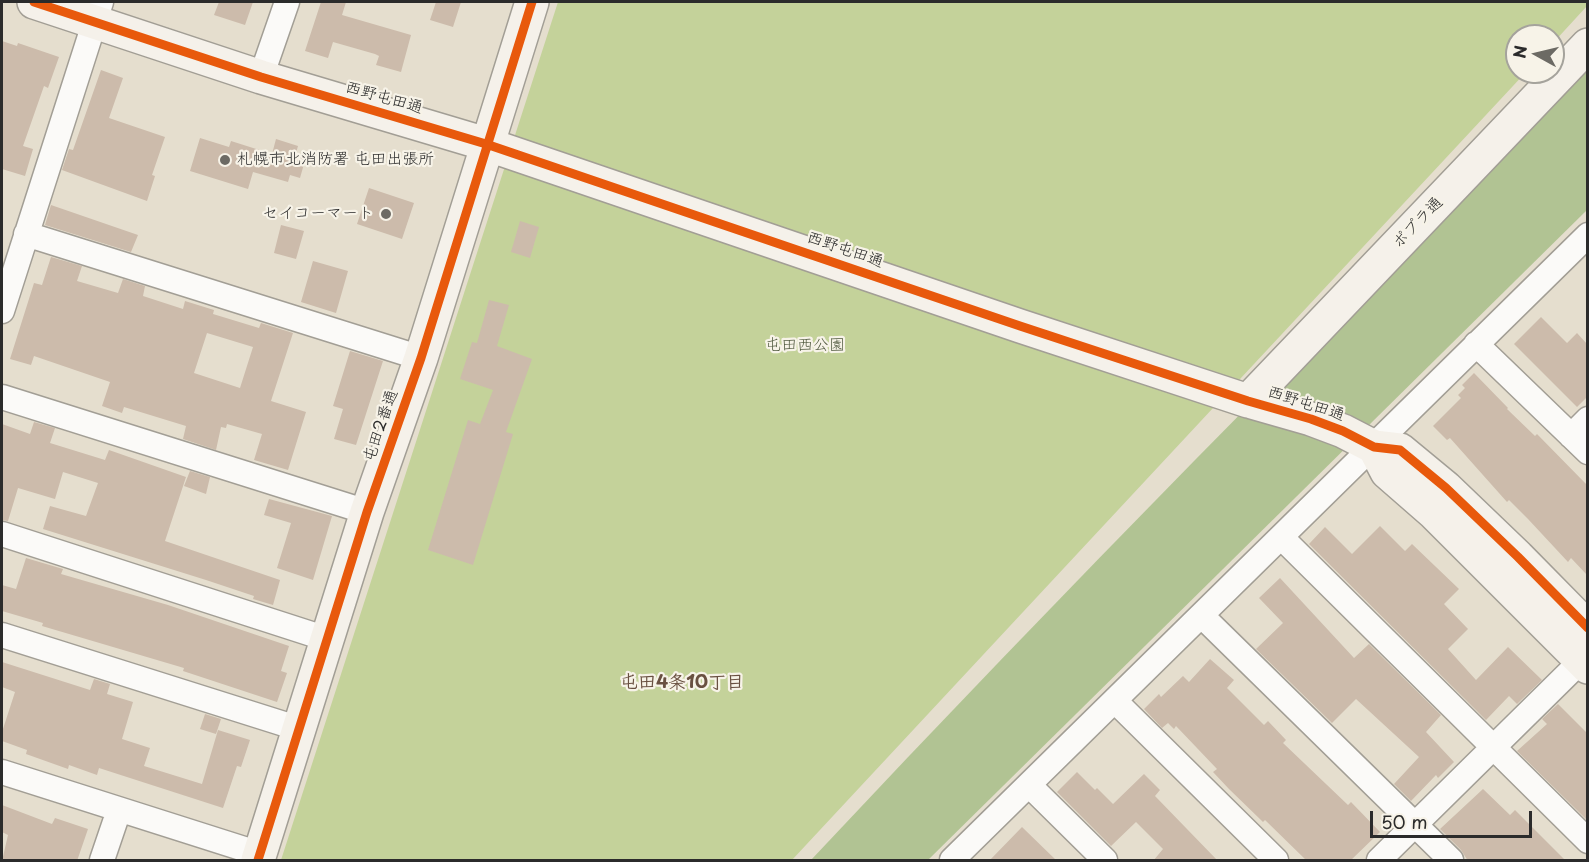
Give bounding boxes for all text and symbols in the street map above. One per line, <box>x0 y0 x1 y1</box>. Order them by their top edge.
north arrow <box>1505 24 1565 84</box>
text: N <box>1506 44 1532 60</box>
street label: 西野屯田通 <box>343 78 425 118</box>
place label: 札幌市北消防署 屯田出張所 <box>237 150 434 170</box>
marker: 札幌市北消防署 屯田出張所 <box>218 153 232 167</box>
street label: ポプラ通 <box>1389 193 1447 253</box>
place label: セイコーマート <box>262 204 374 224</box>
marker: セイコーマート <box>379 207 393 221</box>
street label: 西野屯田通 <box>804 228 886 272</box>
park label: 屯田西公園 <box>765 336 845 356</box>
street label: 西野屯田通 <box>1265 383 1347 425</box>
street label: 屯田2番通 <box>360 387 402 465</box>
district label: 屯田4条10丁目 <box>620 672 744 694</box>
scale bar <box>1373 799 1535 837</box>
text: 50 m <box>1381 808 1428 835</box>

